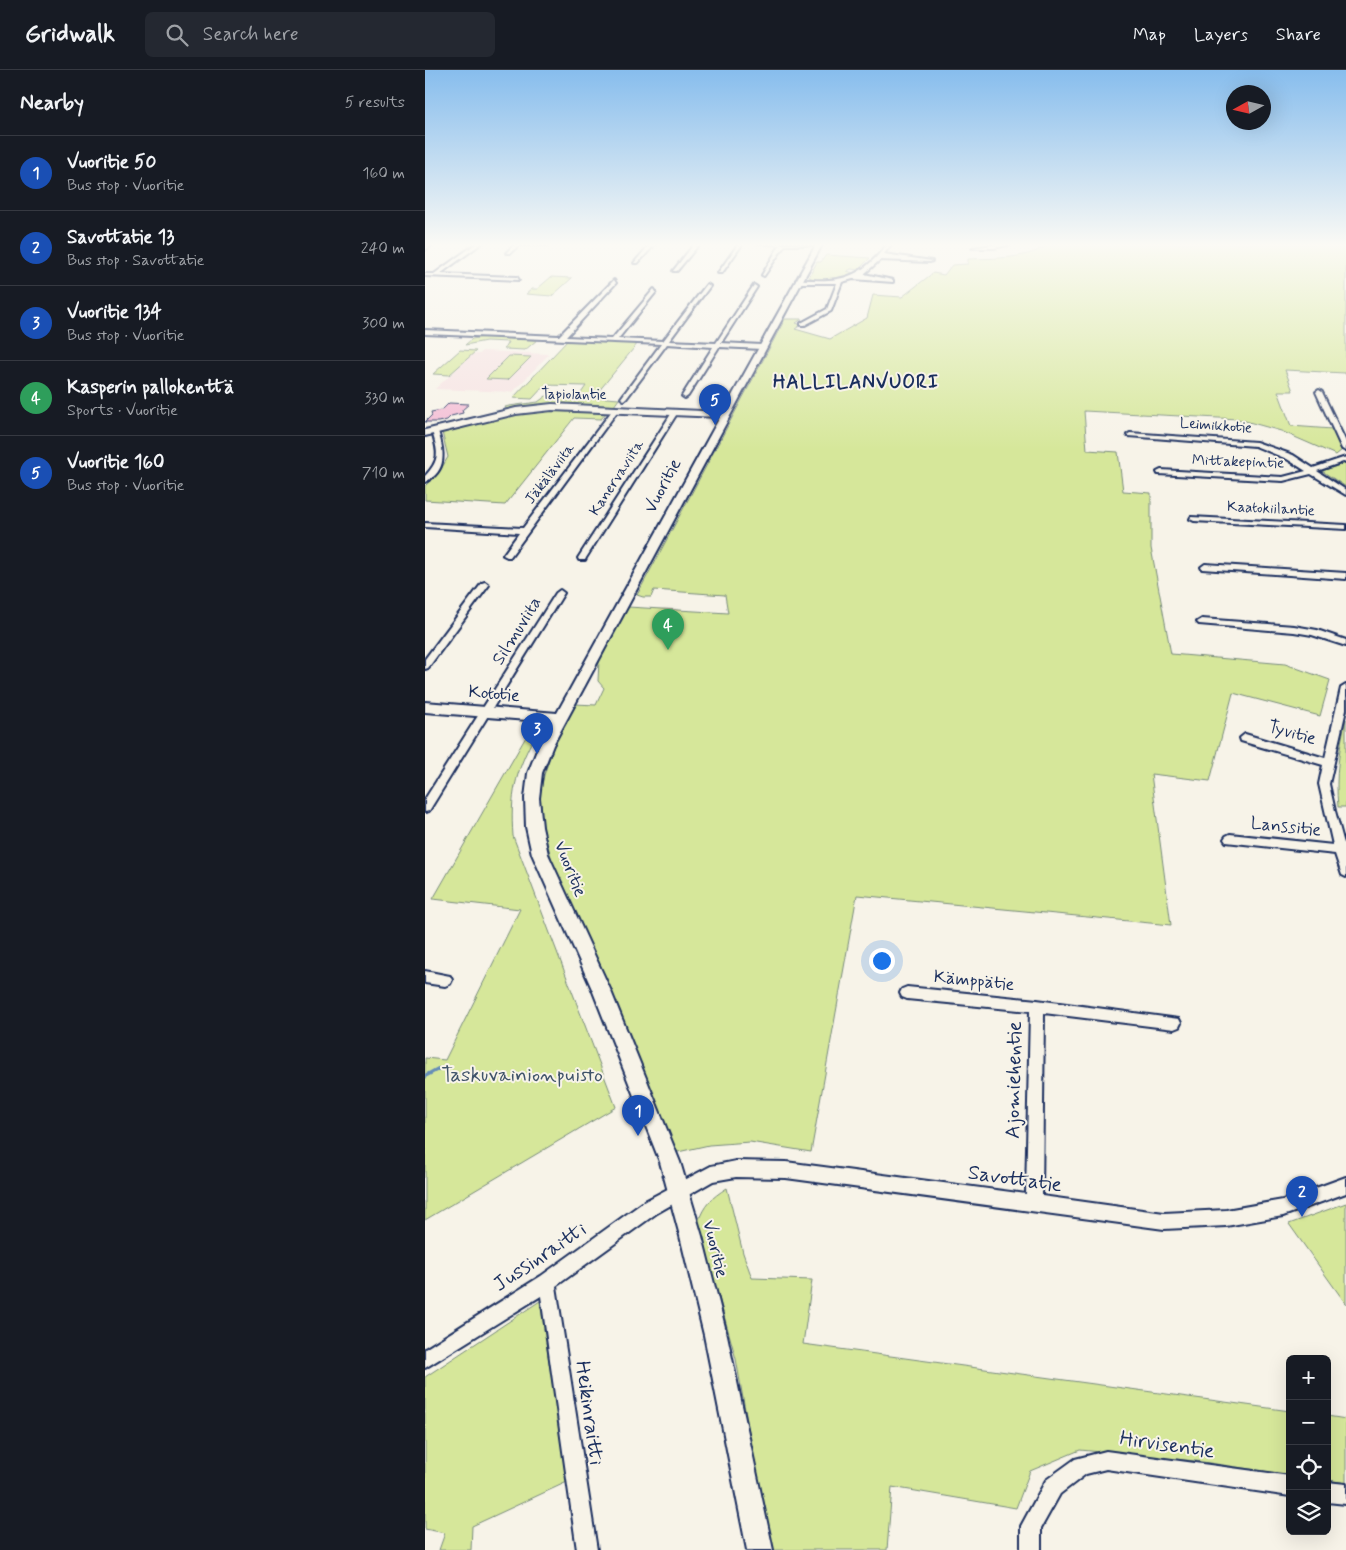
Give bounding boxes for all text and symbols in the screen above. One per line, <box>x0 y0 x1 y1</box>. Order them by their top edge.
search box <box>145 12 495 57</box>
text: Gridwalk <box>25 19 115 50</box>
icon: search <box>163 21 191 49</box>
text: Search here <box>203 22 298 47</box>
text: Map <box>1133 23 1166 47</box>
text: Layers <box>1194 23 1248 47</box>
text: Share <box>1276 23 1321 47</box>
north arrow <box>1226 85 1271 130</box>
text: Nearby <box>20 89 84 117</box>
text: 5 results <box>345 92 405 113</box>
text: Vuoritie 50 <box>67 150 156 175</box>
text: 1 <box>32 163 40 184</box>
text: 160 m <box>362 163 405 184</box>
text: Bus stop · Vuoritie <box>67 175 184 196</box>
text: Savottatie 13 <box>67 225 174 250</box>
text: 2 <box>32 238 40 259</box>
text: 240 m <box>361 238 405 259</box>
text: Bus stop · Savottatie <box>67 250 204 271</box>
text: Vuoritie 134 <box>67 300 162 325</box>
text: 3 <box>32 313 40 334</box>
text: 300 m <box>362 313 405 334</box>
text: Bus stop · Vuoritie <box>67 325 184 346</box>
district label: HALLILANVUORI <box>773 370 939 395</box>
text: Kasperin pallokenttä <box>67 375 234 400</box>
pin: 5 <box>699 384 731 425</box>
street label: Tapiolantie <box>541 385 607 405</box>
text: 4 <box>31 388 41 409</box>
text: 330 m <box>364 388 405 409</box>
text: Sports · Vuoritie <box>67 400 178 421</box>
street label: Leimikkotie <box>1179 413 1253 439</box>
street label: Kanervaviita <box>585 435 649 520</box>
street label: Jäkäläviita <box>521 439 580 508</box>
text: Vuoritie 160 <box>67 450 164 475</box>
street label: Mittakepintie <box>1191 450 1285 474</box>
street label: Vuoritie <box>639 454 687 518</box>
text: 5 <box>31 463 41 484</box>
text: 710 m <box>362 463 405 484</box>
text: Bus stop · Vuoritie <box>67 475 184 496</box>
street label: Kaatokiilantie <box>1227 497 1315 521</box>
street label: Silmuviita <box>487 592 547 670</box>
pin: 4 <box>652 609 684 650</box>
street label: Kototie <box>467 680 521 708</box>
pin: 3 <box>521 713 553 754</box>
street label: Tyvitie <box>1265 715 1319 751</box>
street label: Lanssitie <box>1250 811 1323 843</box>
street label: Vuoritie <box>548 837 592 901</box>
your location <box>869 948 895 974</box>
street label: Kämppätie <box>932 965 1016 997</box>
street label: Ajomiehentie <box>999 1021 1029 1139</box>
park label: Taskuvainionpuisto <box>441 1061 603 1089</box>
pin: 1 <box>622 1095 654 1136</box>
street label: Savottatie <box>966 1159 1064 1199</box>
pin: 2 <box>1286 1176 1318 1217</box>
street label: Jussinraitti <box>488 1215 592 1299</box>
street label: Vuoritie <box>696 1218 734 1280</box>
map controls <box>1286 1355 1331 1535</box>
button: + <box>1286 1355 1331 1400</box>
street label: Heikinraitti <box>568 1359 610 1467</box>
button: − <box>1286 1400 1331 1445</box>
street label: Hirvisentie <box>1118 1424 1216 1466</box>
button: locate <box>1286 1445 1331 1490</box>
button: layers <box>1286 1490 1331 1535</box>

